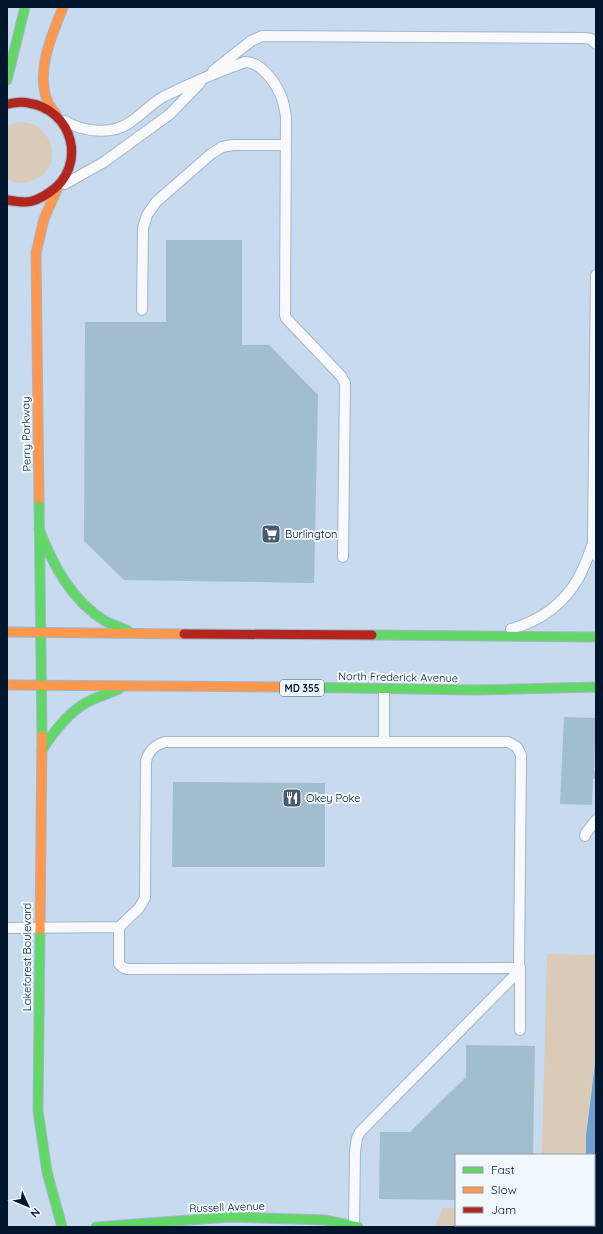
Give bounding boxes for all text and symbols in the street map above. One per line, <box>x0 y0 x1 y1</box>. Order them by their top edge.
street label: Perry Parkway <box>18 396 34 472</box>
supermarket icon: Burlington <box>260 523 282 545</box>
place label: Burlington <box>285 527 337 541</box>
street label: North Frederick Avenue <box>338 669 458 685</box>
road number: MD 355 <box>280 680 324 696</box>
restaurant icon: Okey Poke <box>281 787 303 809</box>
place label: Okey Poke <box>306 791 360 805</box>
street label: Lakeforest Boulevard <box>20 903 34 1011</box>
legend <box>455 1154 595 1226</box>
text: Fast <box>491 1162 515 1177</box>
text: Slow <box>491 1182 517 1197</box>
north arrow <box>8 1186 48 1226</box>
street label: Russell Avenue <box>189 1199 265 1215</box>
text: Jam <box>491 1202 516 1217</box>
text: N <box>27 1205 43 1221</box>

